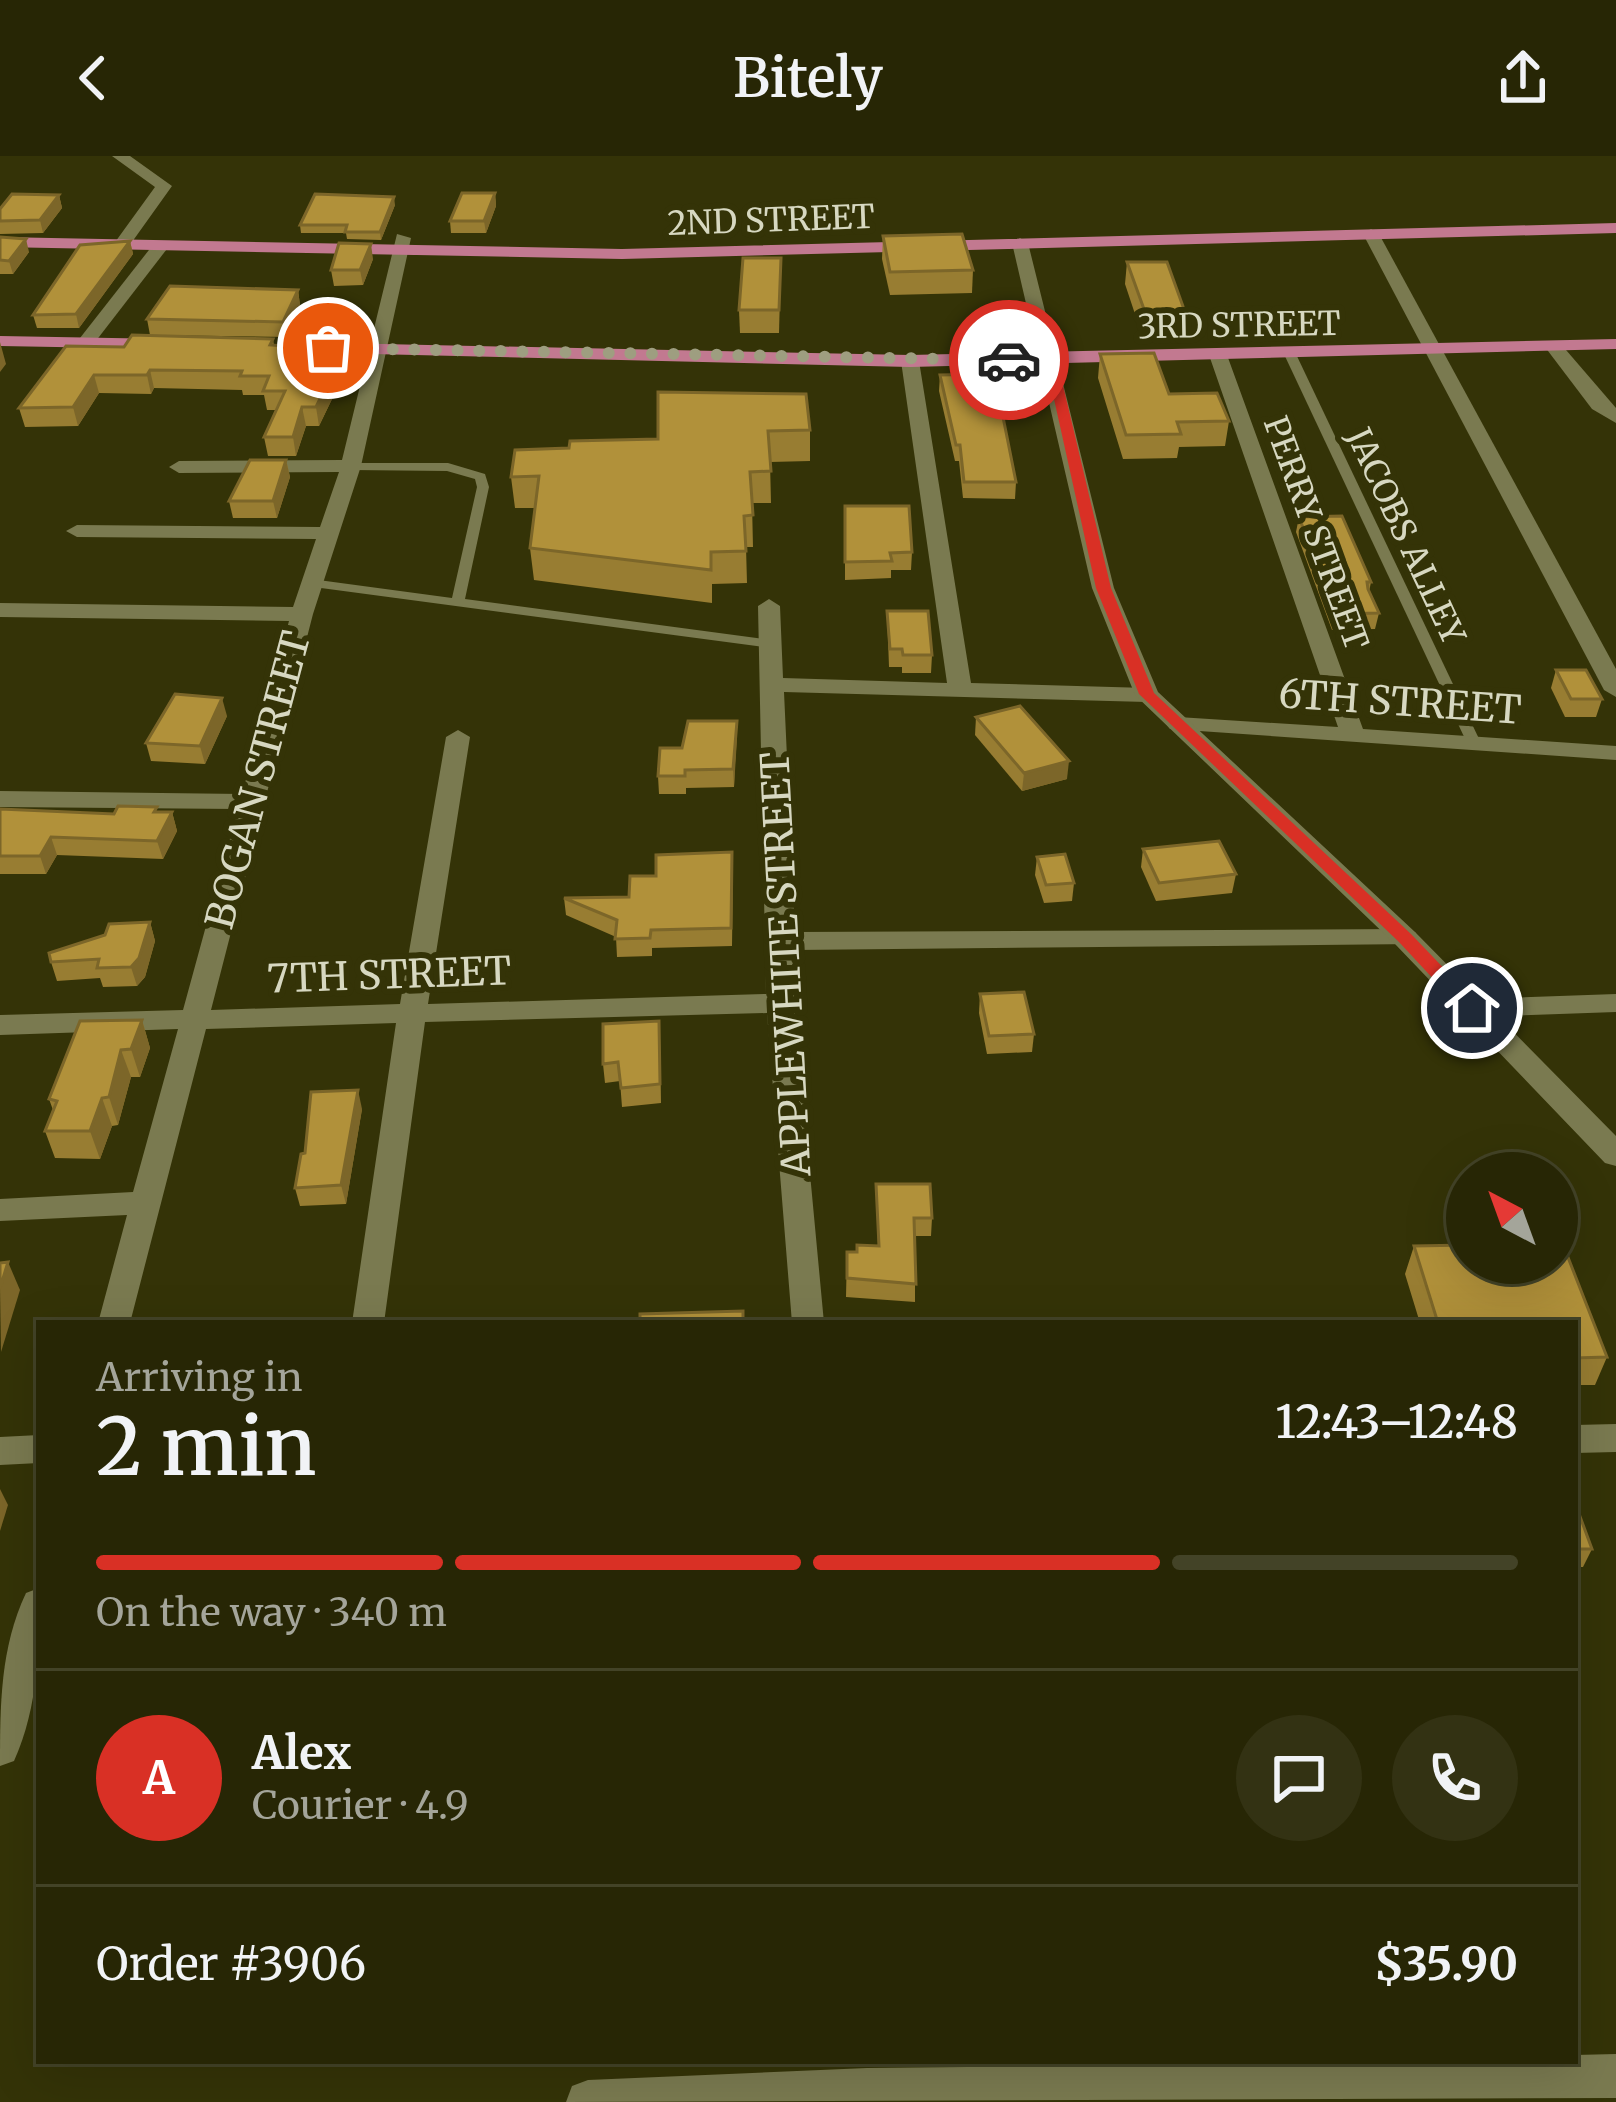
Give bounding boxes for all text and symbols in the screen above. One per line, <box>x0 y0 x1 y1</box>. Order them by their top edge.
text: Bitely <box>733 44 883 112</box>
icon: back <box>60 45 126 111</box>
icon: share <box>1490 45 1556 111</box>
street label: 2ND STREET <box>667 196 875 244</box>
pin <box>277 297 379 399</box>
courier <box>949 300 1069 420</box>
street label: 3RD STREET <box>1137 303 1341 347</box>
icon: bag <box>295 315 361 381</box>
icon: car <box>976 327 1042 393</box>
street label: PERRY STREET <box>1255 411 1377 656</box>
street label: JACOBS ALLEY <box>1338 421 1474 651</box>
street label: BOGAN STREET <box>195 626 321 934</box>
street label: 6TH STREET <box>1277 669 1523 735</box>
street label: APPLEWHITE STREET <box>750 750 822 1179</box>
street label: 7TH STREET <box>266 946 512 1004</box>
pin <box>1421 957 1523 1059</box>
icon: home <box>1439 975 1505 1041</box>
north arrow <box>1446 1152 1578 1284</box>
map controls <box>1446 1152 1578 1284</box>
text: Arriving in <box>96 1353 303 1402</box>
text: 12:43–12:48 <box>1275 1394 1518 1450</box>
text: 2 min <box>96 1398 316 1496</box>
text: On the way · 340 m <box>96 1588 447 1637</box>
button: chat <box>1236 1715 1362 1841</box>
button: phone <box>1392 1715 1518 1841</box>
text: Alex <box>252 1725 351 1781</box>
text: A <box>143 1750 175 1806</box>
text: Courier · 4.9 <box>252 1781 469 1830</box>
text: Order #3906 <box>96 1936 366 1992</box>
text: $35.90 <box>1374 1936 1518 1992</box>

